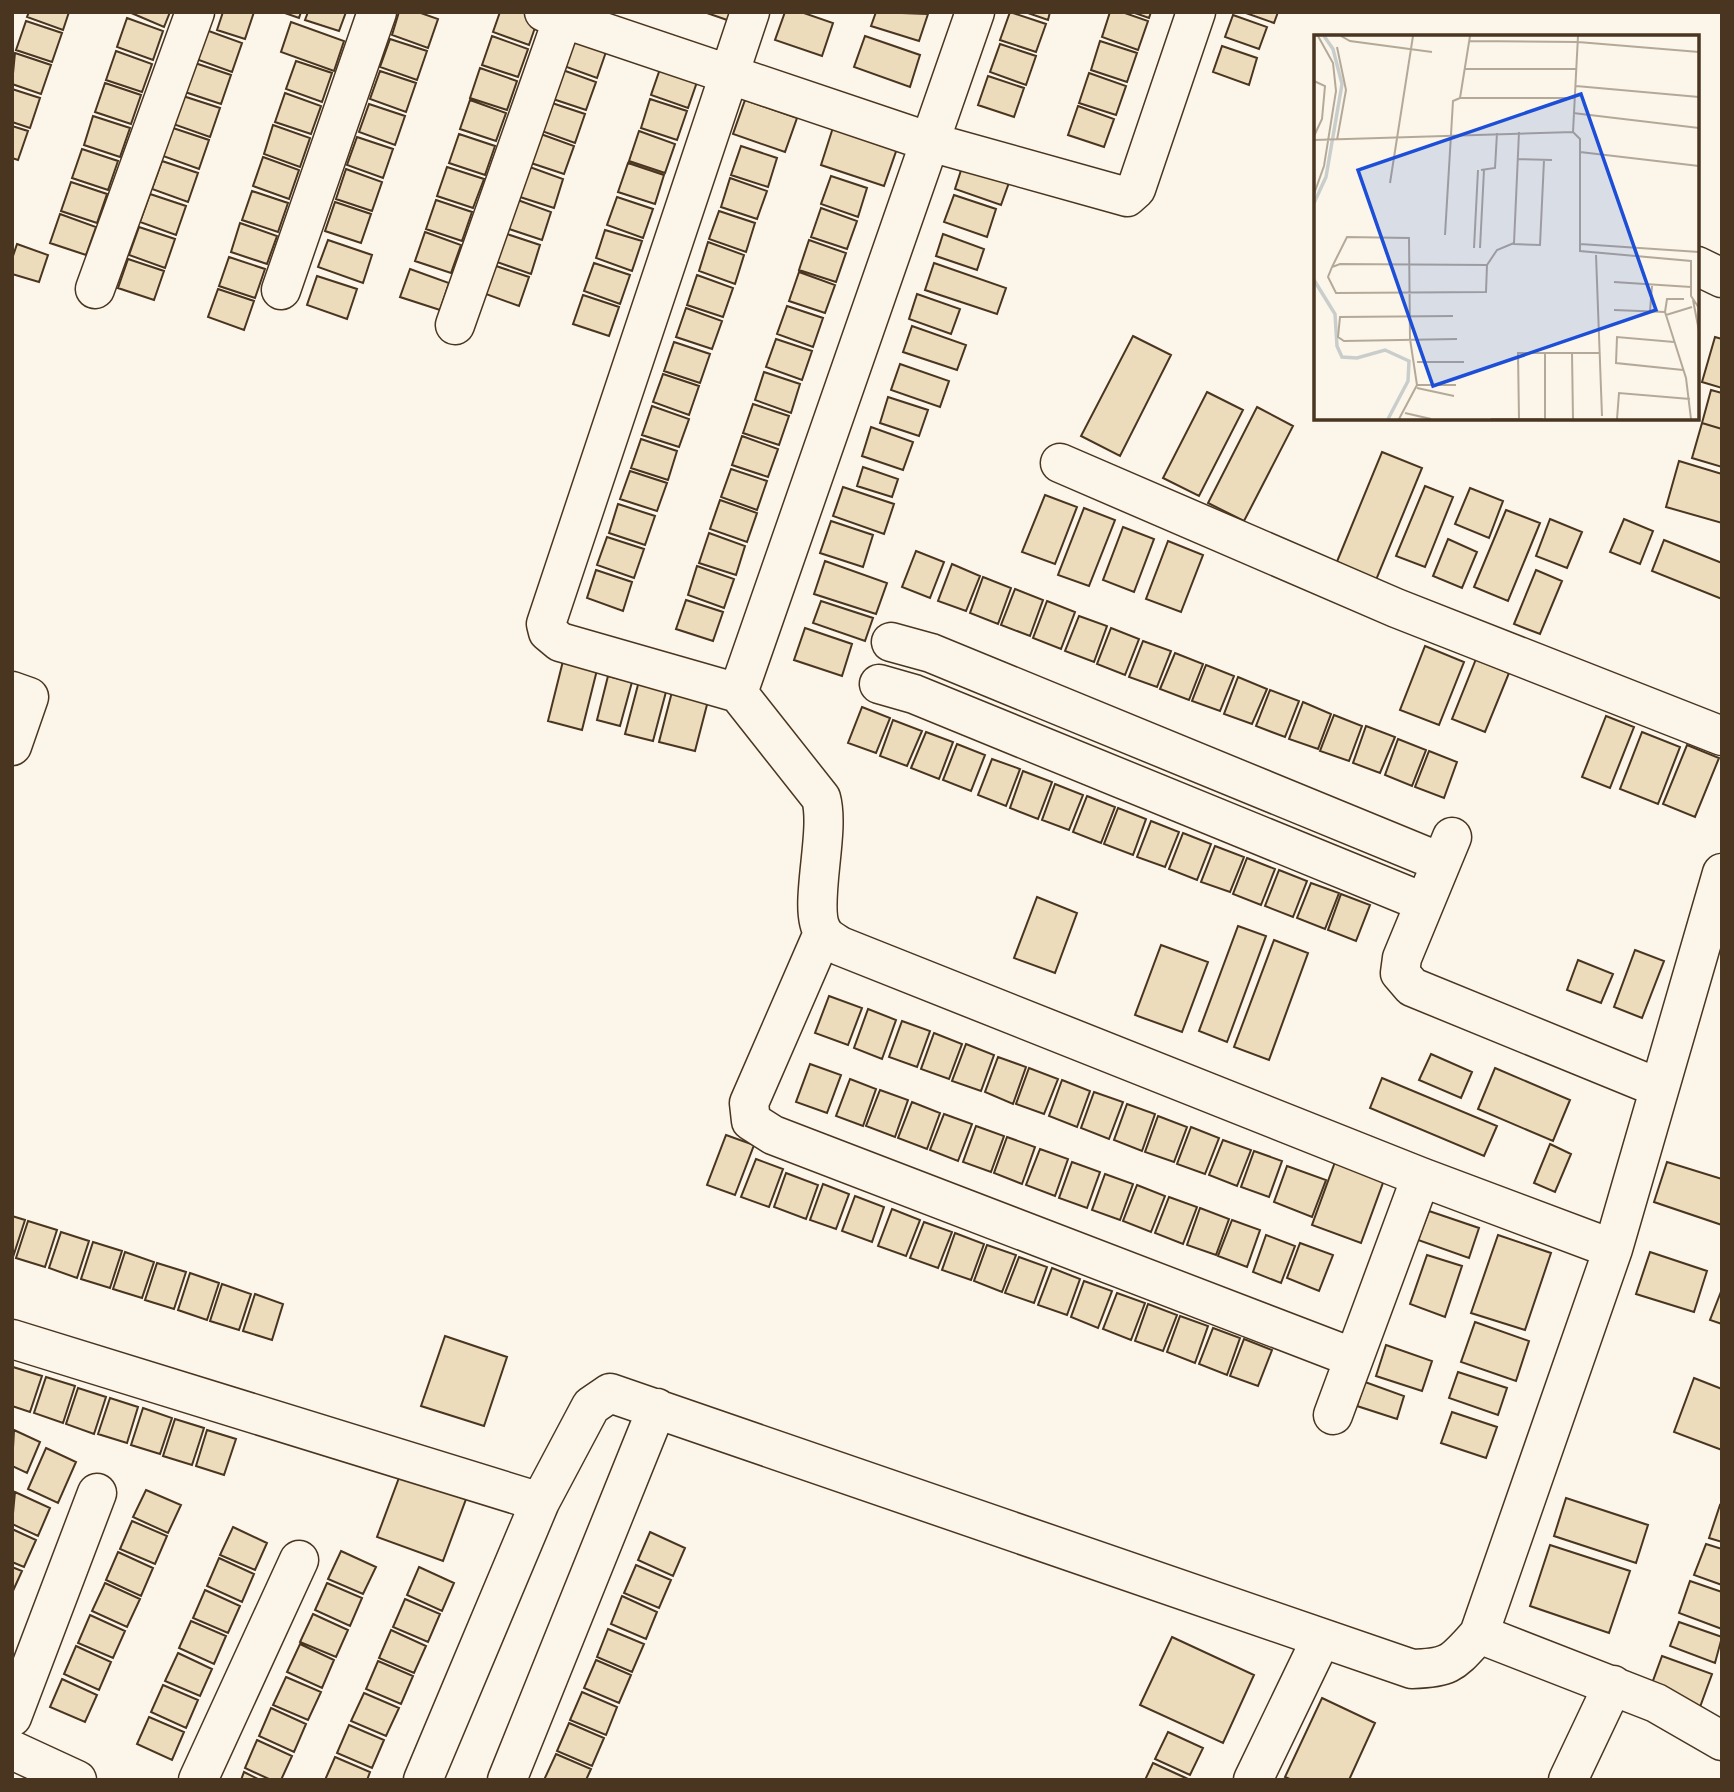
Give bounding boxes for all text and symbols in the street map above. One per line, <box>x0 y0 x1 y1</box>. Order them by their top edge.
inset map <box>1314 35 1699 420</box>

